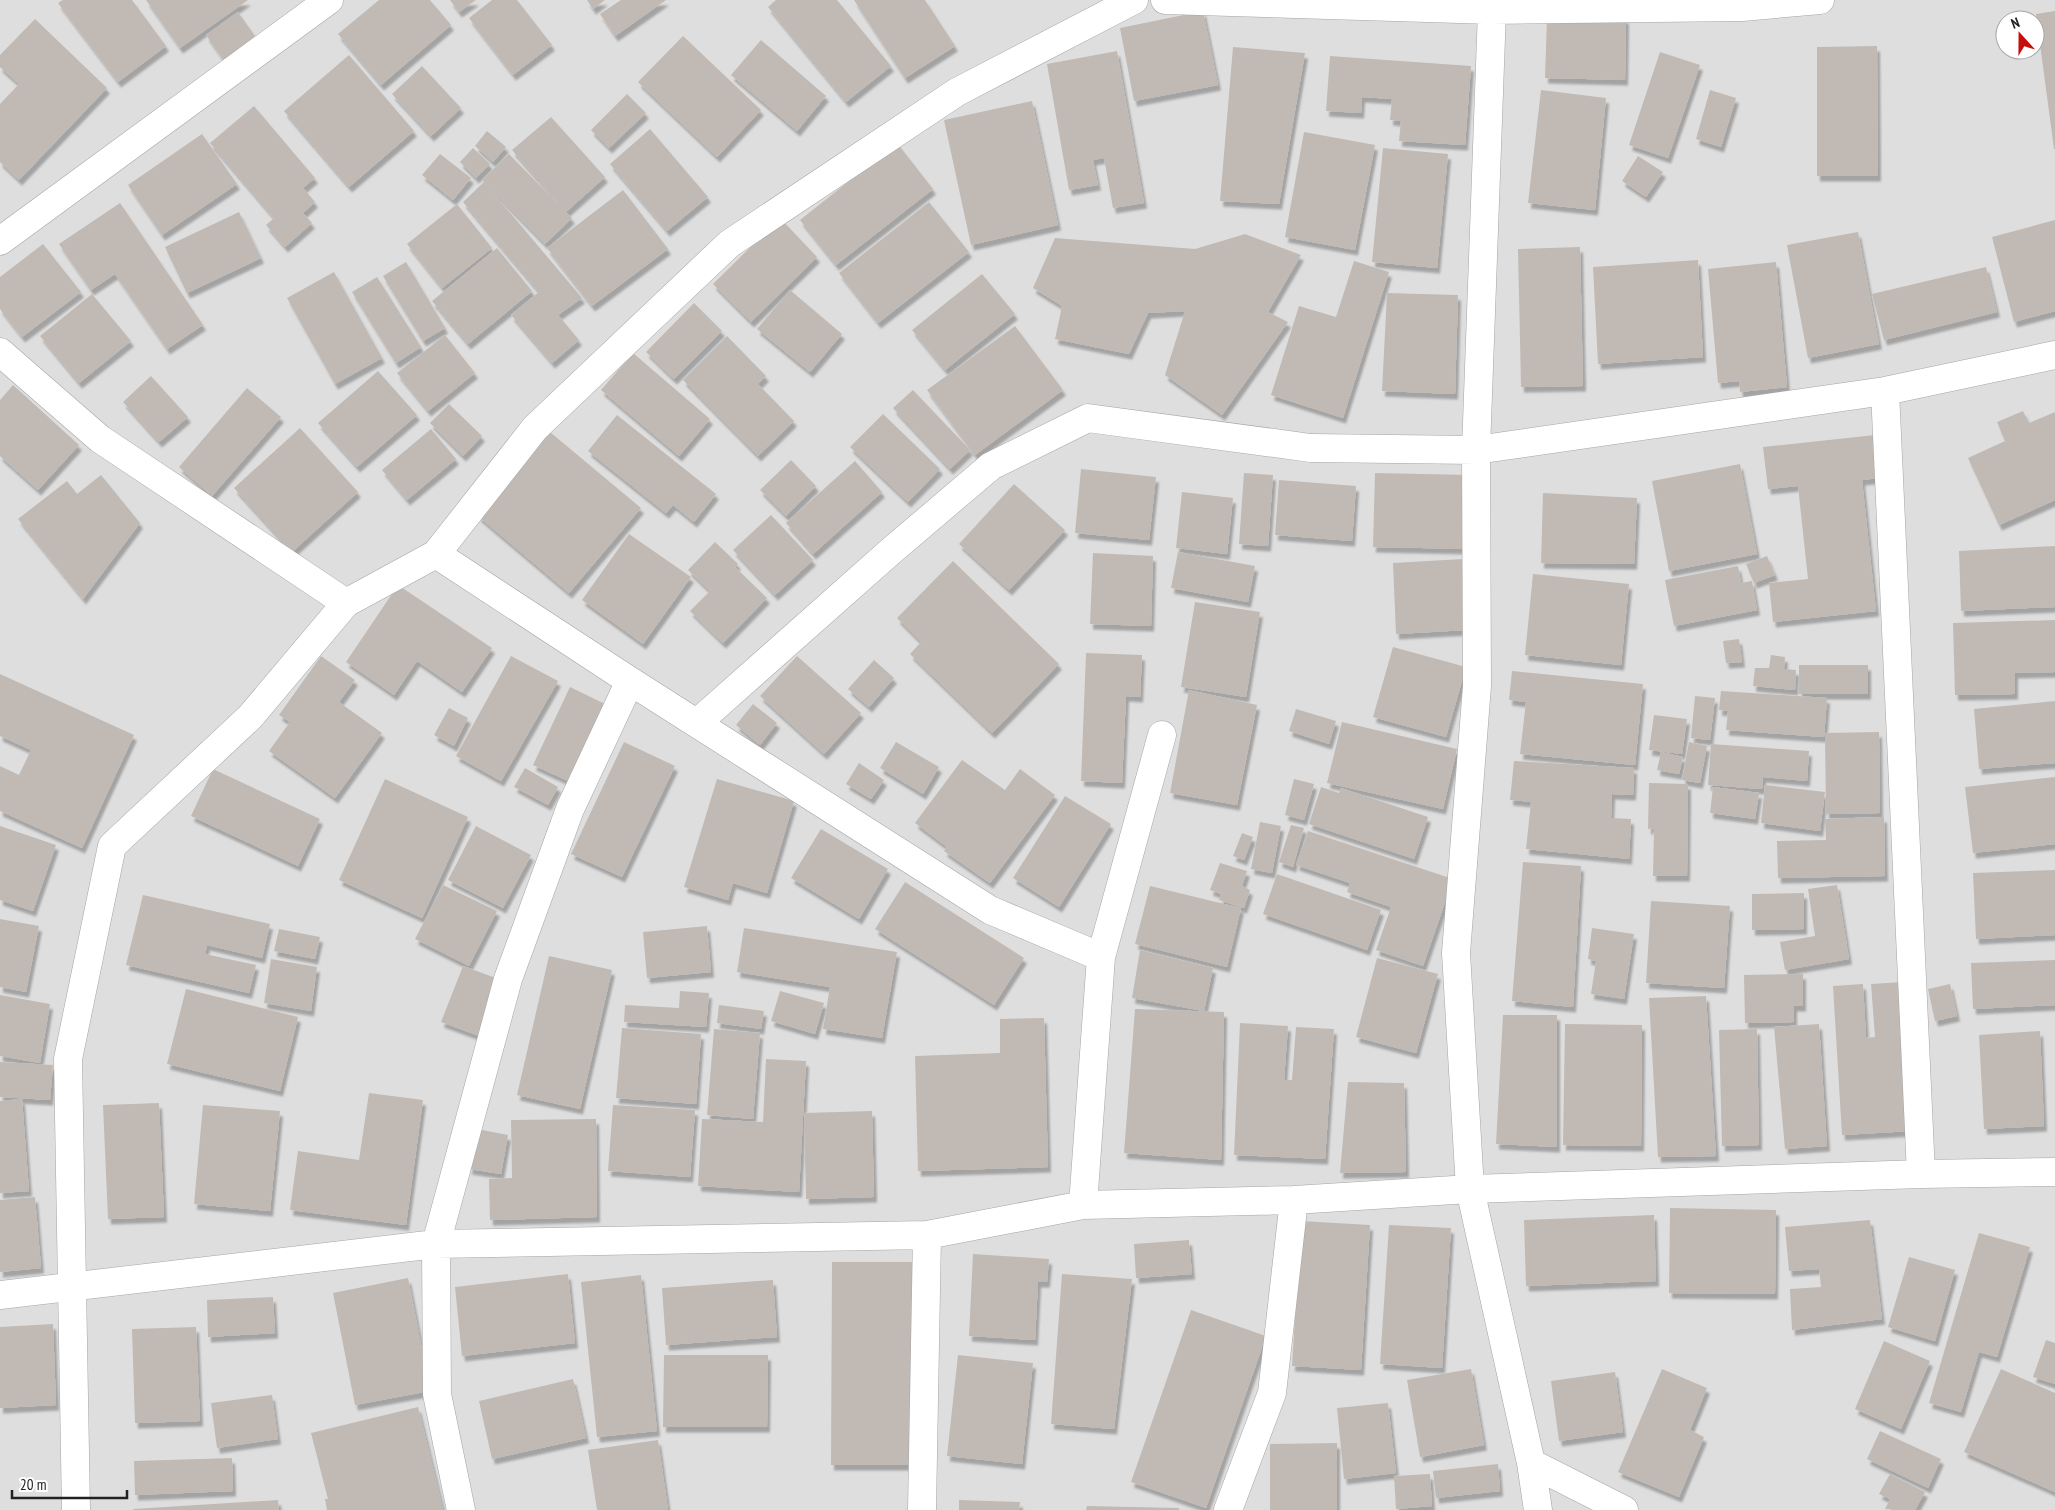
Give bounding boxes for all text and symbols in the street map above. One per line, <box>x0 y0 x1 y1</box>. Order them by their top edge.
north arrow <box>1995 10 2045 60</box>
text: N <box>2009 13 2022 33</box>
scale bar <box>12 1468 128 1500</box>
text: 20 m <box>20 1475 46 1494</box>

